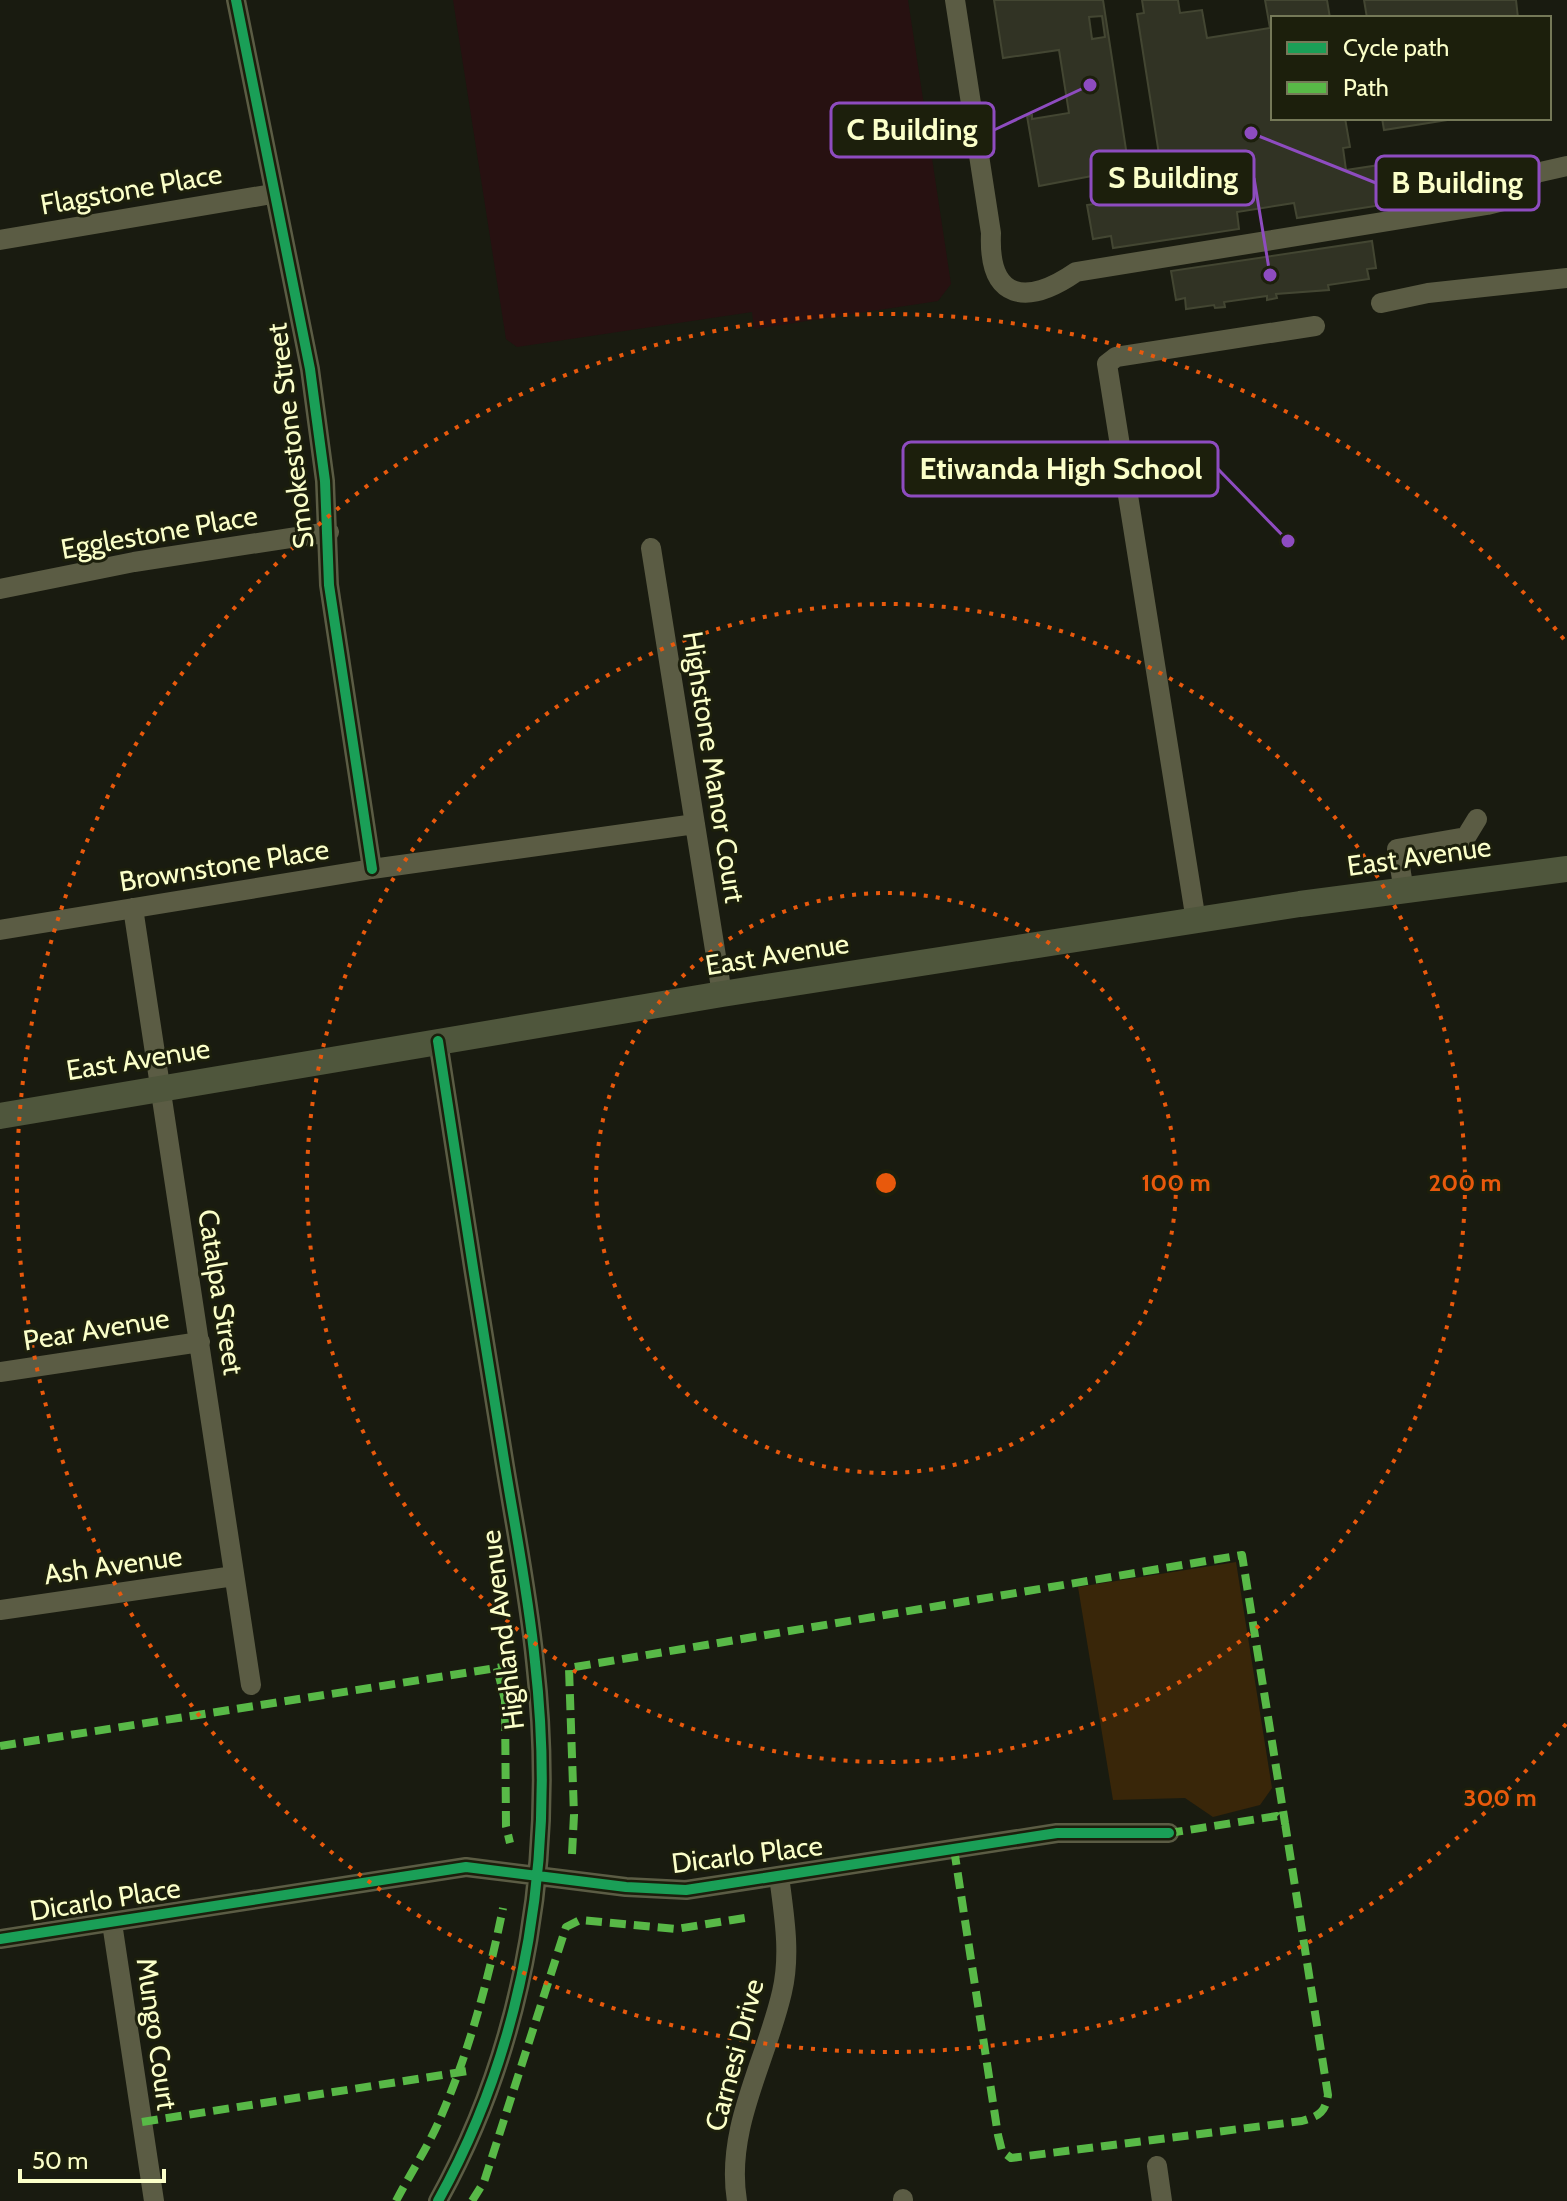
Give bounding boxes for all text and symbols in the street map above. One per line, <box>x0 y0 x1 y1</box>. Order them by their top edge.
legend <box>1271 16 1551 120</box>
text: Cycle path <box>1343 33 1449 62</box>
text: Path <box>1343 73 1389 102</box>
callout: C Building <box>831 103 994 157</box>
text: C Building <box>846 111 978 148</box>
callout: S Building <box>1091 151 1254 205</box>
street label: Flagstone Place <box>37 156 225 222</box>
callout: B Building <box>1376 156 1539 210</box>
text: S Building <box>1108 159 1238 196</box>
text: B Building <box>1391 164 1523 201</box>
street label: Smokestone Street <box>259 321 321 551</box>
callout: Etiwanda High School <box>903 442 1218 496</box>
text: Etiwanda High School <box>920 450 1203 487</box>
street label: Egglestone Place <box>58 498 260 566</box>
street label: Highstone Manor Court <box>676 629 752 905</box>
street label: East Avenue <box>1345 829 1493 883</box>
street label: Brownstone Place <box>117 832 331 898</box>
street label: East Avenue <box>703 926 851 982</box>
street label: East Avenue <box>64 1031 212 1087</box>
text: 100 m <box>1141 1168 1211 1197</box>
text: 200 m <box>1429 1168 1501 1197</box>
centre of rings <box>872 1169 900 1197</box>
street label: Catalpa Street <box>191 1207 251 1377</box>
street label: Pear Avenue <box>21 1301 171 1357</box>
street label: Highland Avenue <box>473 1528 531 1732</box>
street label: Ash Avenue <box>42 1538 184 1592</box>
text: 300 m <box>1463 1783 1537 1812</box>
street label: Dicarlo Place <box>669 1828 825 1880</box>
street label: Dicarlo Place <box>27 1870 183 1928</box>
street label: Mungo Court <box>129 1956 185 2112</box>
street label: Carnesi Drive <box>697 1975 771 2135</box>
scale bar <box>20 2133 164 2183</box>
text: 50 m <box>32 2146 88 2175</box>

